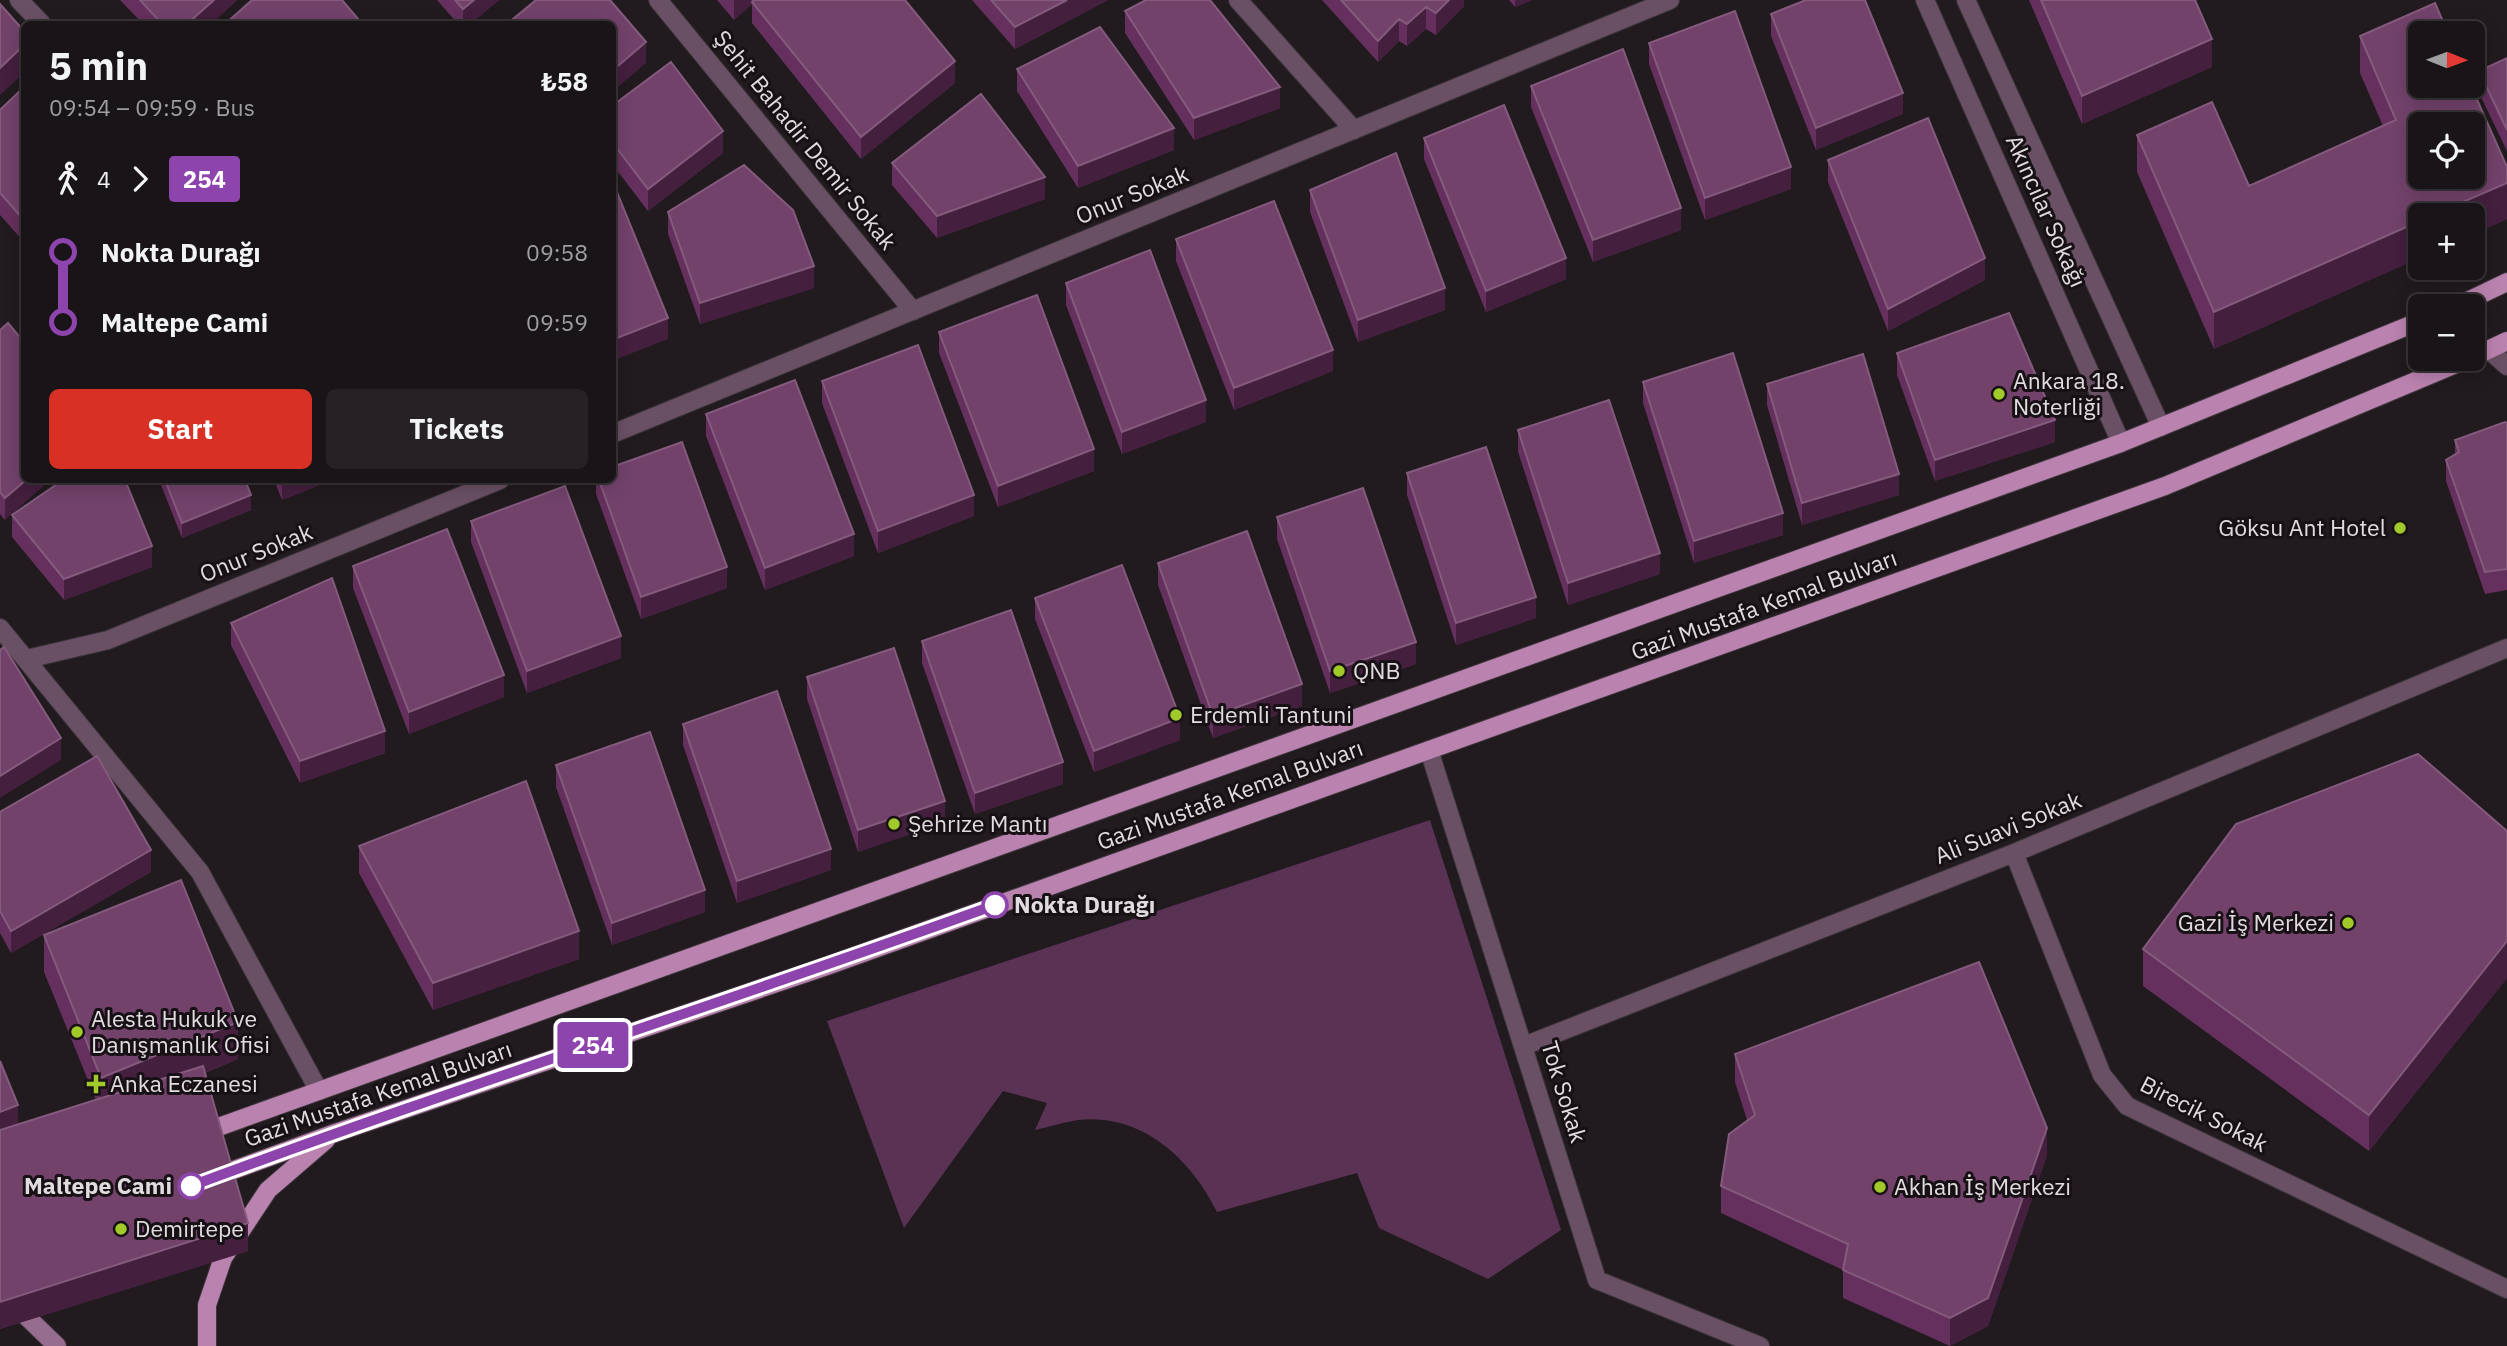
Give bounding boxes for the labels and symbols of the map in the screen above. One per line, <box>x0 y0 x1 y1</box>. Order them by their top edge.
north arrow <box>2408 21 2485 98</box>
street label: Şehit Bahadir Demir Sokak <box>708 23 904 255</box>
street label: Akıncılar Sokağı <box>2000 130 2094 292</box>
street label: Onur Sokak <box>1071 158 1192 230</box>
place label: Ankara 18. Noterliği <box>2013 365 2125 421</box>
marker: Ankara 18. Noterliği <box>1991 386 2007 402</box>
place label: Göksu Ant Hotel <box>2218 512 2386 542</box>
street label: Onur Sokak <box>195 516 316 588</box>
marker: Göksu Ant Hotel <box>2392 520 2408 536</box>
street label: Gazi Mustafa Kemal Bulvarı <box>1627 542 1901 666</box>
place label: QNB <box>1353 655 1401 685</box>
marker: QNB <box>1331 663 1347 679</box>
place label: Erdemli Tantuni <box>1190 699 1352 729</box>
marker: Erdemli Tantuni <box>1168 707 1184 723</box>
street label: Gazi Mustafa Kemal Bulvarı <box>1093 732 1367 856</box>
street label: Ali Suavi Sokak <box>1930 784 2085 870</box>
place label: Şehrize Mantı <box>908 808 1048 838</box>
marker: Şehrize Mantı <box>886 816 902 832</box>
place label: Nokta Durağı <box>1014 889 1155 919</box>
marker: Nokta Durağı <box>982 892 1008 918</box>
place label: Gazi İş Merkezi <box>2178 907 2334 937</box>
marker: Gazi İş Merkezi <box>2340 915 2356 931</box>
place label: Alesta Hukuk ve Danışmanlık Ofisi <box>91 1003 270 1059</box>
line badge: 254 <box>553 1022 633 1068</box>
marker: Alesta Hukuk ve Danışmanlık Ofisi <box>69 1024 85 1040</box>
street label: Gazi Mustafa Kemal Bulvarı <box>240 1033 515 1153</box>
street label: Tok Sokak <box>1535 1037 1595 1146</box>
place label: Anka Eczanesi <box>110 1068 258 1098</box>
street label: Birecik Sokak <box>2136 1068 2273 1158</box>
marker: Anka Eczanesi <box>88 1076 104 1092</box>
place label: Maltepe Cami <box>24 1170 172 1200</box>
place label: Akhan İş Merkezi <box>1894 1171 2071 1201</box>
marker: Maltepe Cami <box>178 1173 204 1199</box>
marker: Akhan İş Merkezi <box>1872 1179 1888 1195</box>
place label: Demirtepe <box>135 1213 244 1243</box>
marker: Demirtepe <box>113 1221 129 1237</box>

